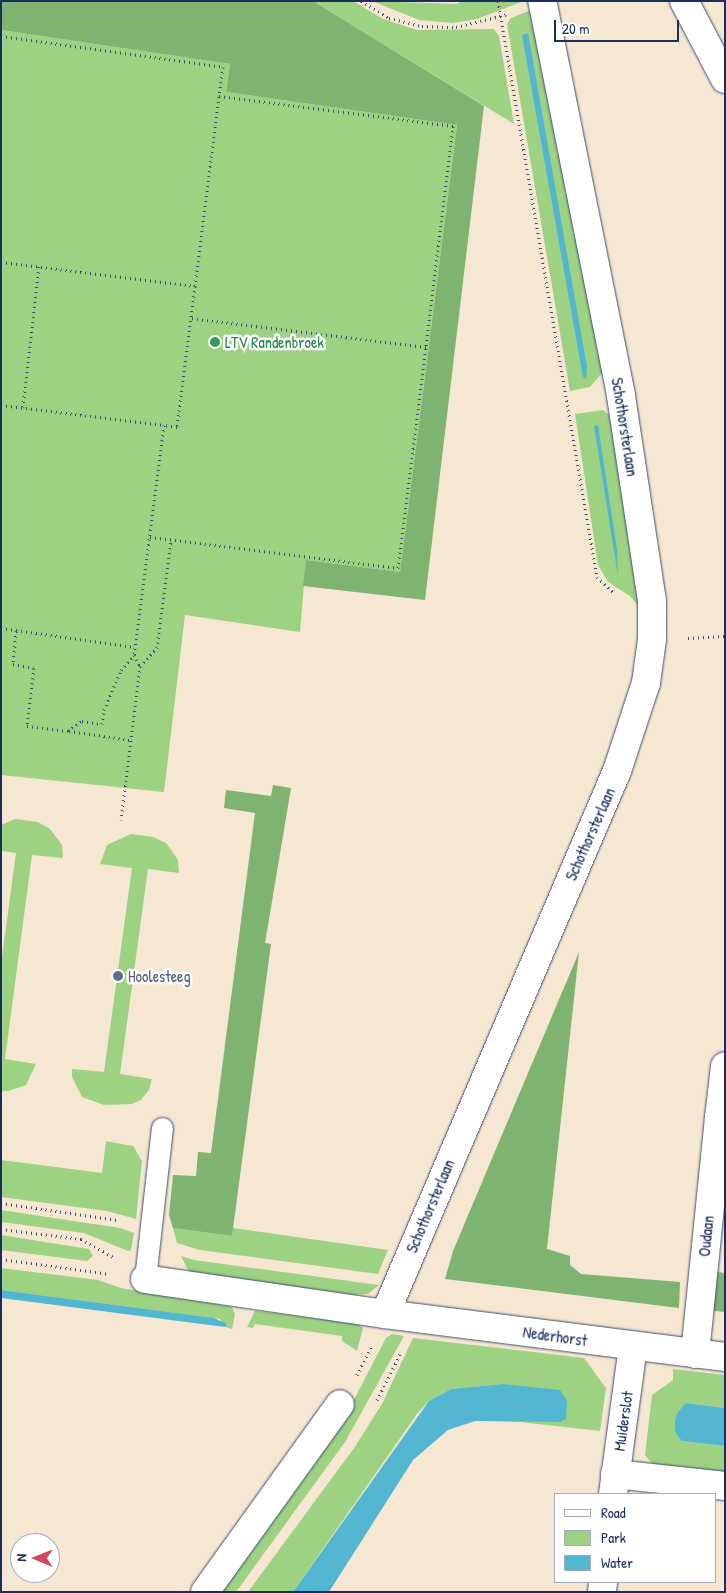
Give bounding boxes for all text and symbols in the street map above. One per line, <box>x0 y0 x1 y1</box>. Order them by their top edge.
scale bar <box>556 10 681 42</box>
text: 20 m <box>562 18 589 39</box>
place label: LTV Randenbroek <box>225 332 324 352</box>
marker: LTV Randenbroek <box>209 336 221 348</box>
street label: Schothorsterlaan <box>608 376 642 478</box>
street label: Schothorsterlaan <box>561 785 619 883</box>
place label: Hoolesteeg <box>128 966 191 986</box>
marker: Hoolesteeg <box>112 970 124 982</box>
street label: Schothorsterlaan <box>402 1156 458 1256</box>
street label: Oudaan <box>694 1214 718 1258</box>
street label: Nederhorst <box>522 1322 588 1350</box>
street label: Muiderslot <box>609 1390 637 1452</box>
legend <box>554 1493 716 1583</box>
text: Road <box>601 1502 626 1523</box>
text: Park <box>601 1527 626 1548</box>
north arrow <box>10 1533 60 1583</box>
text: Water <box>601 1552 633 1573</box>
text: N <box>11 1554 30 1562</box>

